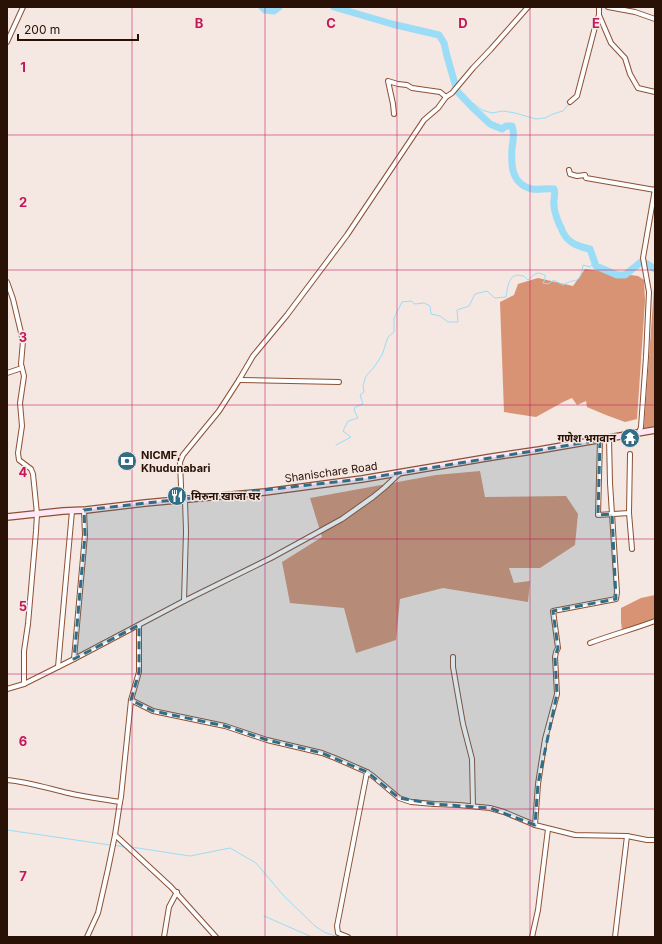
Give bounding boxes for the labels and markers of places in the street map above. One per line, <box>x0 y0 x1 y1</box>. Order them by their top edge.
temple icon: गणेश भगवान <box>619 427 641 449</box>
place label: गणेश भगवान <box>557 431 616 445</box>
place label: NICMF, Khudunabari <box>141 448 211 475</box>
bank icon: NICMF, Khudunabari <box>116 450 138 472</box>
restaurant icon: मिरुना खाजा घर <box>166 485 188 507</box>
place label: मिरुना खाजा घर <box>191 489 262 503</box>

